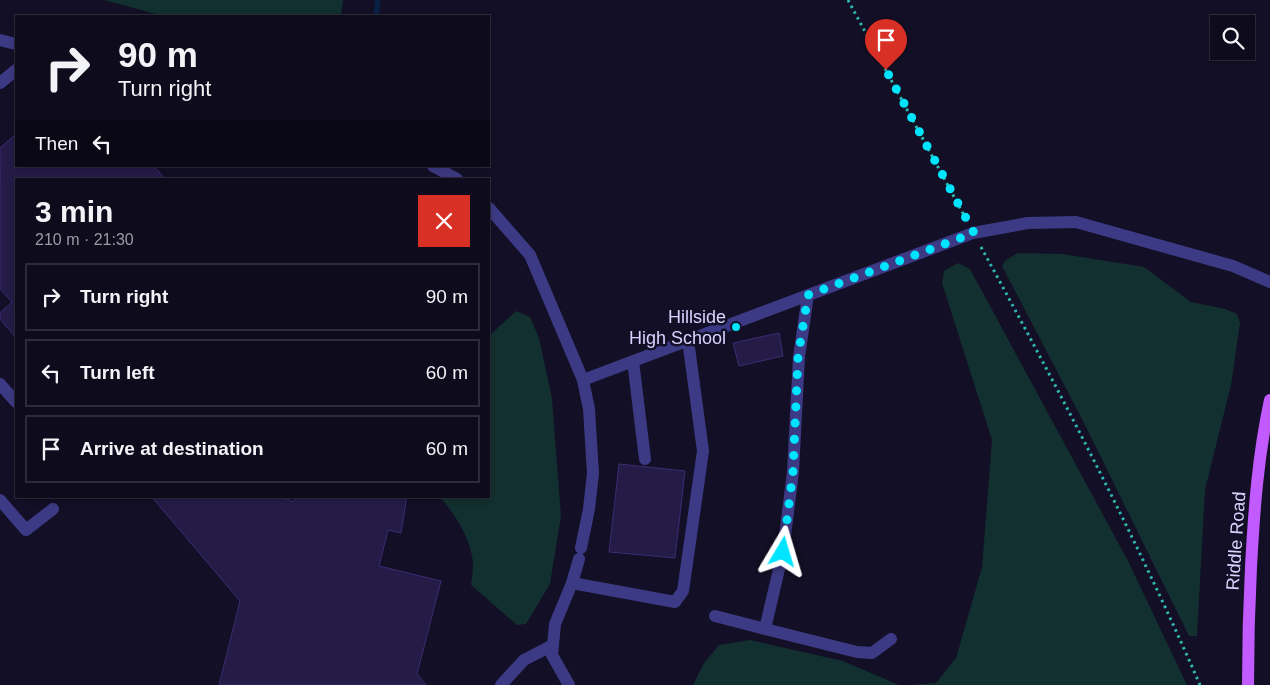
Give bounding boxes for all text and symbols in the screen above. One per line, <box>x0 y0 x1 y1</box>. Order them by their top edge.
map controls <box>1210 15 1255 60</box>
button: search <box>1210 15 1255 60</box>
pin <box>865 19 907 70</box>
icon: arrive <box>872 26 900 54</box>
icon: right <box>35 35 100 100</box>
text: 90 m <box>118 35 198 74</box>
text: Turn right <box>118 76 211 101</box>
icon: left <box>88 130 116 158</box>
text: Then <box>35 133 78 154</box>
text: 3 min <box>35 195 113 228</box>
button: close <box>418 195 470 247</box>
text: 210 m · 21:30 <box>35 231 134 248</box>
icon: right <box>37 283 65 311</box>
text: Turn right <box>80 286 168 307</box>
text: 90 m <box>426 286 468 307</box>
place label: Hillside High School <box>629 307 726 348</box>
marker: Hillside High School <box>730 321 742 333</box>
icon: left <box>37 359 65 387</box>
text: Turn left <box>80 362 155 383</box>
text: 60 m <box>426 362 468 383</box>
icon: arrive <box>37 435 65 463</box>
text: Arrive at destination <box>80 438 264 459</box>
text: 60 m <box>426 438 468 459</box>
street label: Riddle Road <box>1223 491 1249 591</box>
position arrow <box>756 525 808 577</box>

